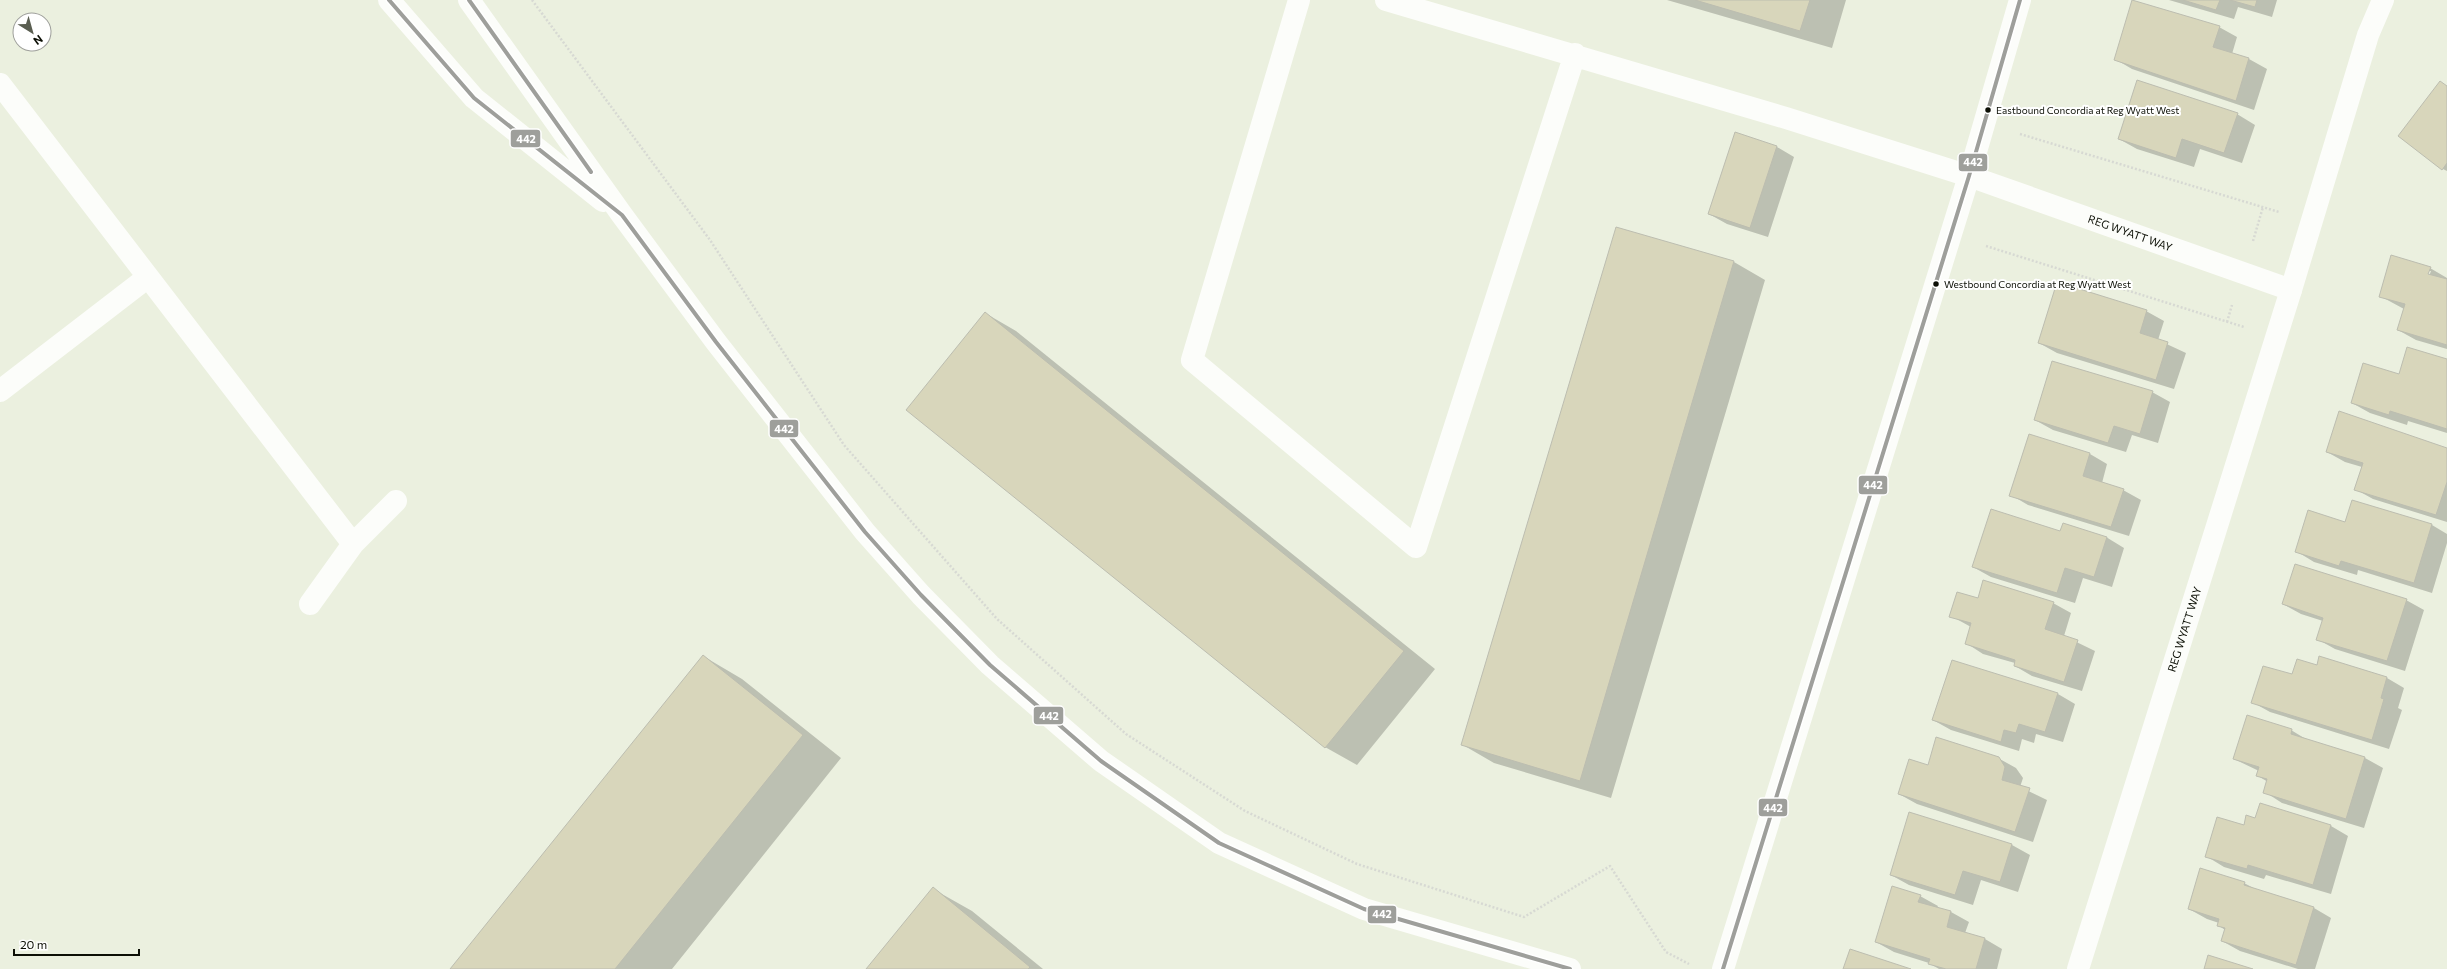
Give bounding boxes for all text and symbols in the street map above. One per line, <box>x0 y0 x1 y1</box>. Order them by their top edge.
north arrow <box>12 12 52 52</box>
text: N <box>31 33 46 48</box>
place label: Eastbound Concordia at Reg Wyatt West <box>1996 104 2179 116</box>
marker: Eastbound Concordia at Reg Wyatt West <box>1983 105 1993 115</box>
line badge: 442 <box>510 129 541 148</box>
text: 442 <box>516 132 536 145</box>
line badge: 442 <box>1958 153 1988 172</box>
text: 442 <box>1963 155 1983 168</box>
street label: REG WYATT WAY <box>2086 212 2174 254</box>
place label: Westbound Concordia at Reg Wyatt West <box>1944 278 2131 290</box>
marker: Westbound Concordia at Reg Wyatt West <box>1931 279 1941 289</box>
line badge: 442 <box>769 419 799 438</box>
text: 442 <box>774 422 794 435</box>
line badge: 442 <box>1858 475 1888 495</box>
text: 442 <box>1863 478 1883 491</box>
street label: REG WYATT WAY <box>2165 585 2204 673</box>
line badge: 442 <box>1033 706 1064 725</box>
text: 442 <box>1039 709 1059 722</box>
line badge: 442 <box>1758 798 1788 817</box>
text: 442 <box>1763 801 1783 814</box>
line badge: 442 <box>1367 905 1397 924</box>
text: 442 <box>1372 907 1392 920</box>
scale bar <box>14 931 139 957</box>
text: 20 m <box>20 937 47 951</box>

